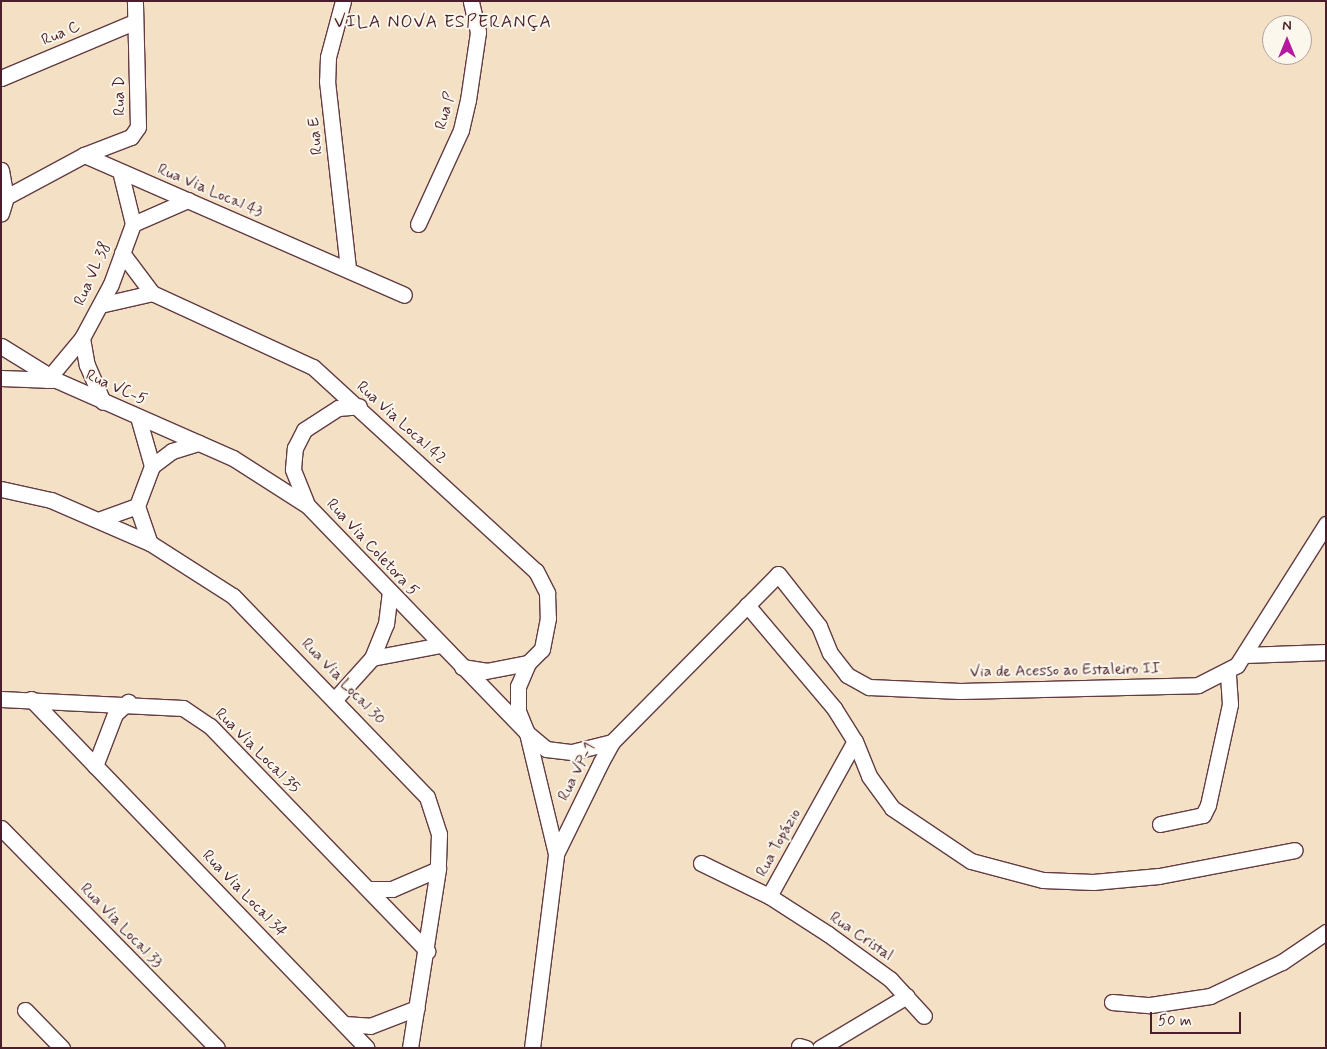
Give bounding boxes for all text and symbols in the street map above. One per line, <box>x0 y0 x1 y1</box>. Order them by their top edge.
district label: VILA NOVA ESPERANÇA <box>331 11 555 33</box>
north arrow <box>1262 15 1312 65</box>
street label: Rua C <box>39 17 83 51</box>
text: N <box>1282 17 1292 35</box>
street label: Rua D <box>110 76 130 116</box>
street label: Rua P <box>431 90 461 132</box>
street label: Rua E <box>304 116 328 156</box>
street label: Rua Via Local 43 <box>155 161 265 221</box>
street label: Rua VL 38 <box>70 239 116 309</box>
street label: Rua VC-5 <box>82 366 150 410</box>
street label: Rua Via Local 42 <box>353 378 449 468</box>
street label: Rua Via Coletora 5 <box>322 495 422 601</box>
street label: Rua Via Local 30 <box>298 636 388 728</box>
street label: Via de Acesso ao Estaleiro II <box>969 660 1161 682</box>
street label: Rua Via Local 35 <box>211 705 303 797</box>
street label: Rua VP-1 <box>554 740 600 804</box>
street label: Rua Topázio <box>752 805 806 881</box>
street label: Rua Via Local 34 <box>198 847 290 941</box>
street label: Rua Via Local 33 <box>77 880 165 972</box>
street label: Rua Cristal <box>825 908 897 966</box>
scale bar <box>1152 1002 1243 1034</box>
text: 50 m <box>1158 1011 1192 1031</box>

